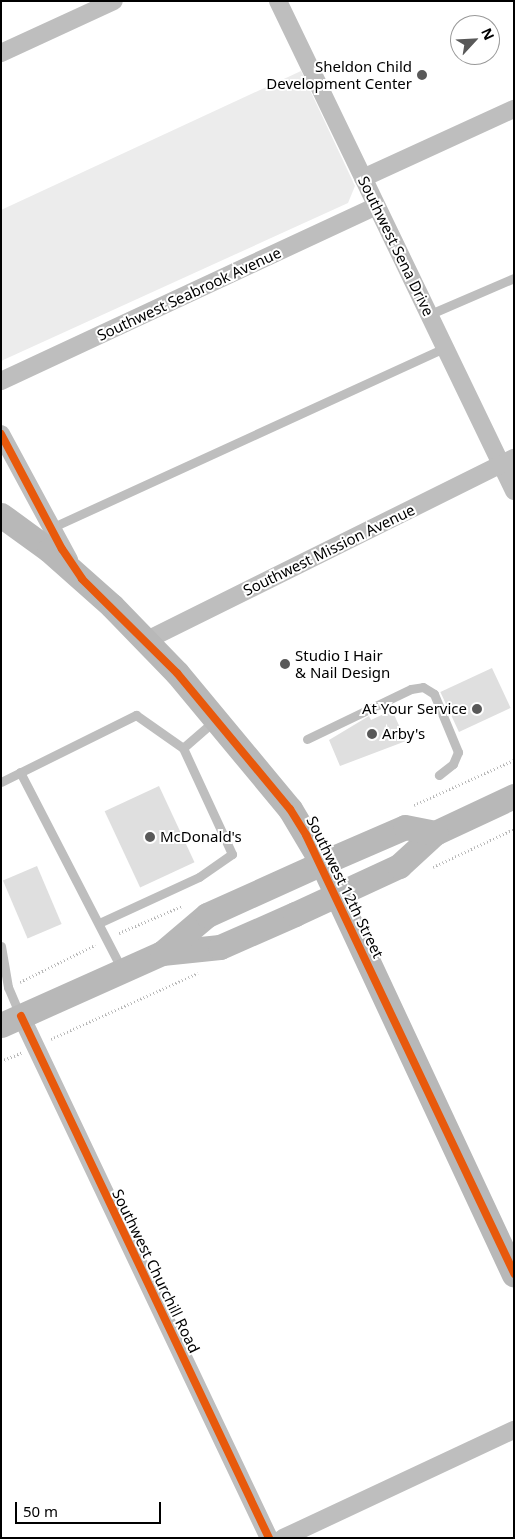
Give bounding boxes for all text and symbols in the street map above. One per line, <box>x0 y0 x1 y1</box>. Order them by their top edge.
north arrow <box>450 15 500 65</box>
text: N <box>477 25 499 43</box>
place label: Sheldon Child Development Center <box>266 57 412 92</box>
marker: Sheldon Child Development Center <box>416 69 428 81</box>
street label: Southwest Sena Drive <box>354 173 438 319</box>
street label: Southwest Seabrook Avenue <box>94 243 284 345</box>
street label: Southwest Mission Avenue <box>240 501 418 599</box>
place label: Studio I Hair & Nail Design <box>295 646 390 681</box>
marker: Studio I Hair & Nail Design <box>279 658 291 670</box>
place label: At Your Service <box>362 700 467 718</box>
marker: At Your Service <box>471 703 483 715</box>
place label: Arby's <box>382 725 425 743</box>
marker: Arby's <box>366 728 378 740</box>
street label: Southwest 12th Street <box>303 813 387 961</box>
place label: McDonald's <box>160 828 242 846</box>
marker: McDonald's <box>144 831 156 843</box>
street label: Southwest Churchill Road <box>108 1186 204 1356</box>
scale bar <box>18 1492 164 1524</box>
text: 50 m <box>23 1501 58 1521</box>

